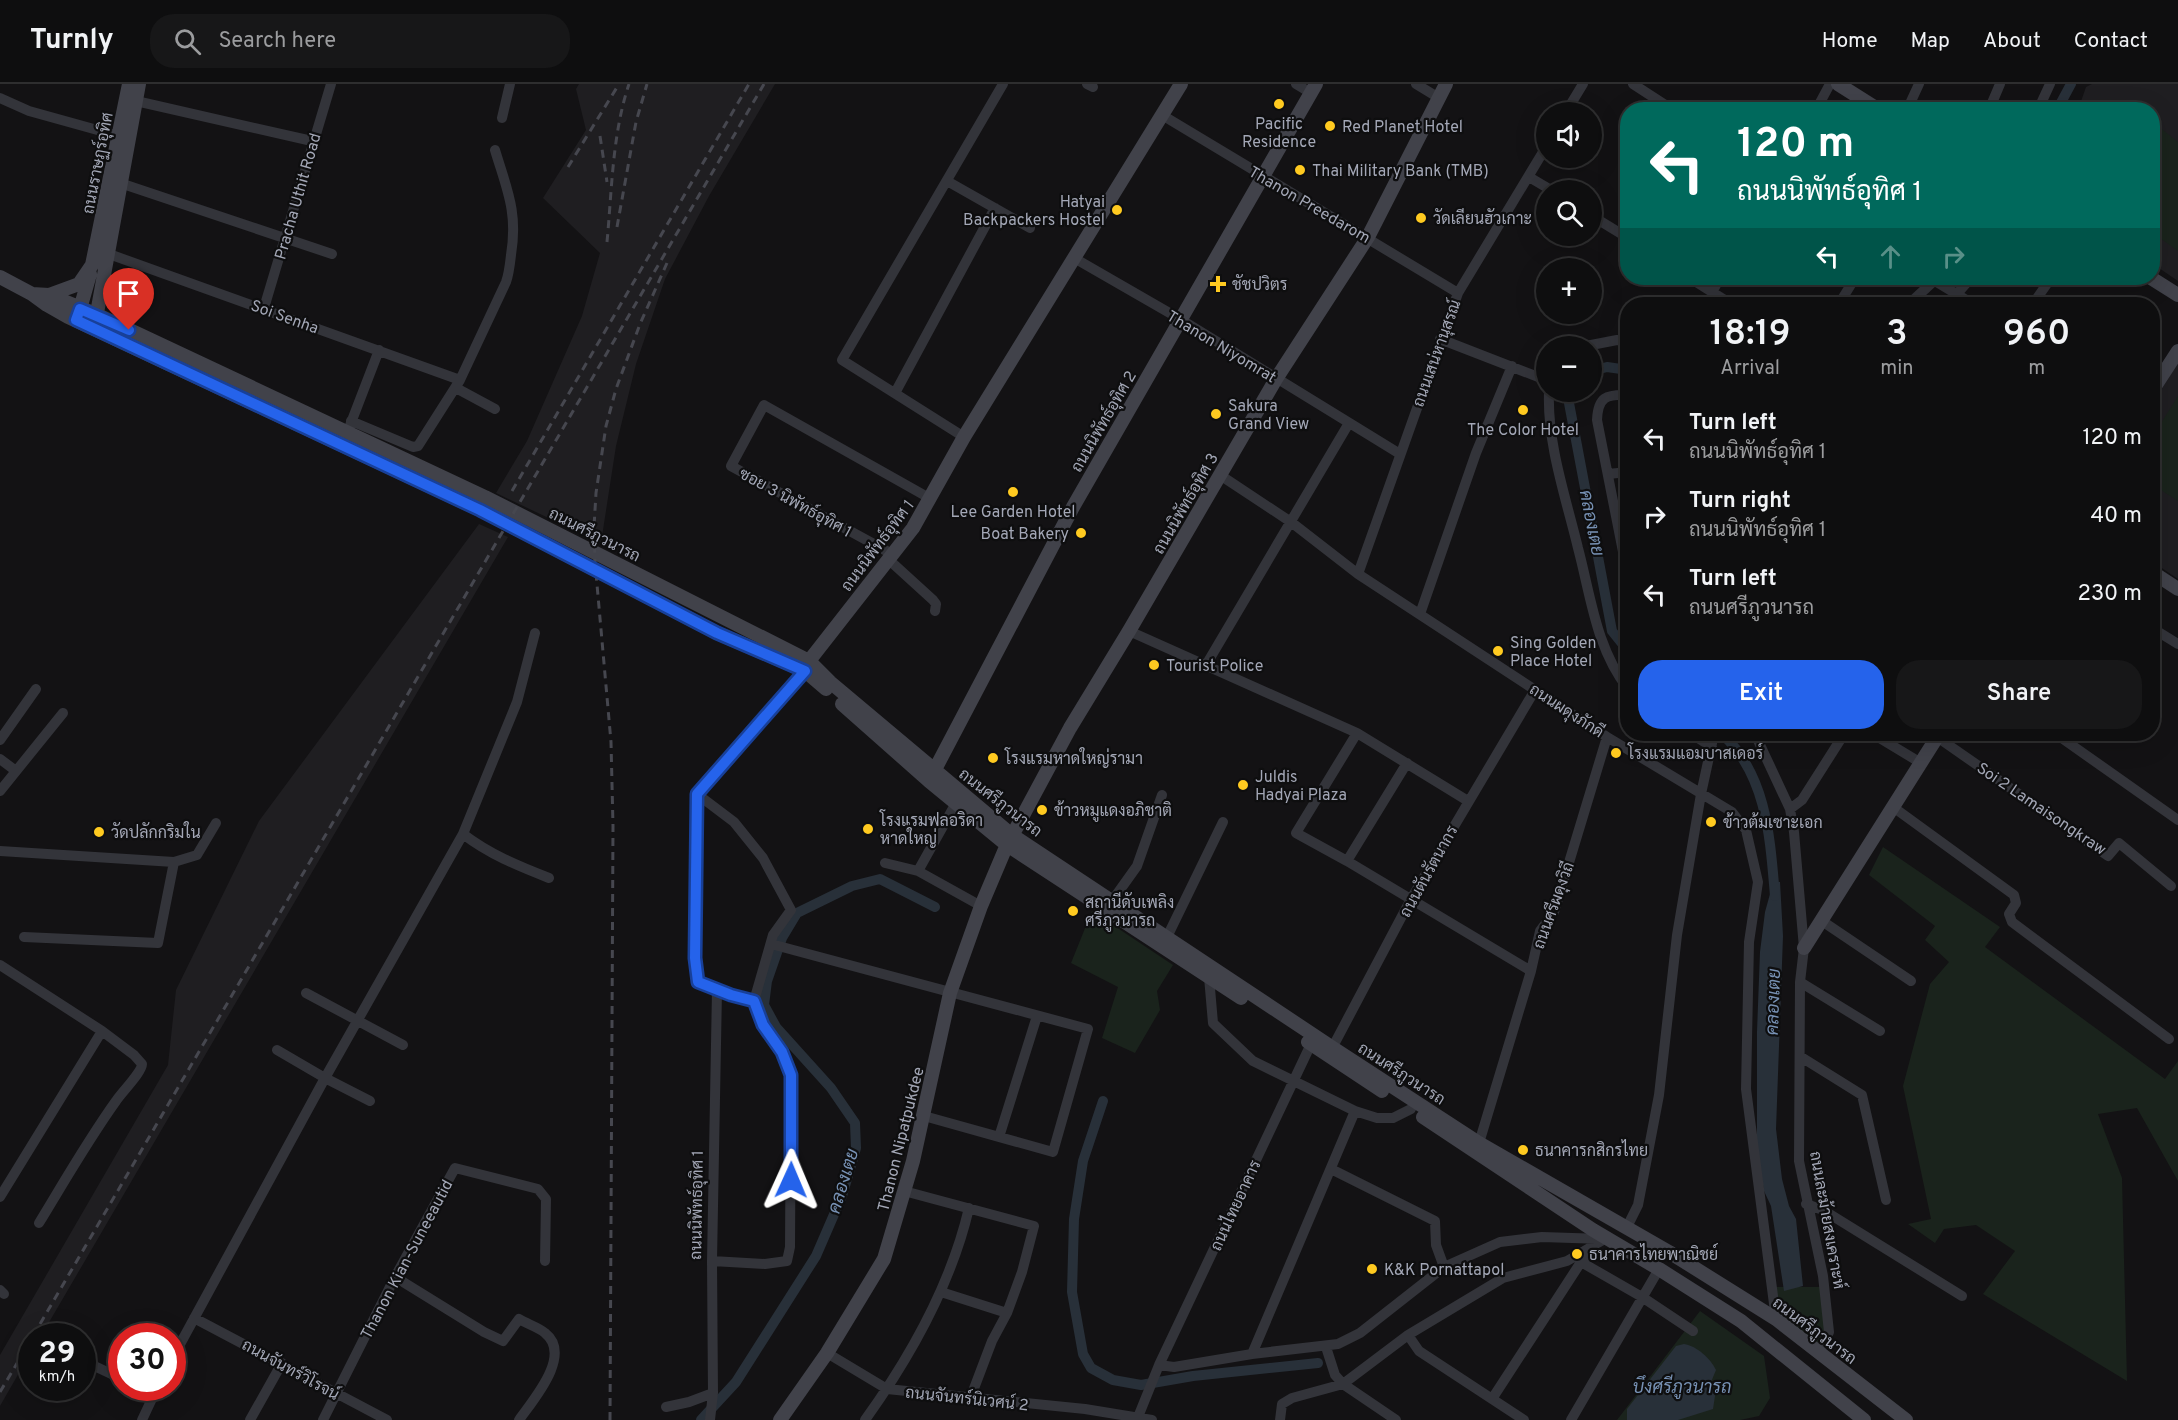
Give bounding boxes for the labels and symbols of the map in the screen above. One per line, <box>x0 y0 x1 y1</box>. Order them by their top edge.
marker: Pacific Residence <box>1272 97 1286 111</box>
street label: ถนนราษฏร์อุทิศ <box>75 110 119 216</box>
place label: Pacific Residence <box>1242 115 1316 153</box>
place label: Red Planet Hotel <box>1342 118 1463 138</box>
marker: Red Planet Hotel <box>1323 119 1337 133</box>
street label: Pracha Uthit Road <box>271 131 327 262</box>
place label: Thai Military Bank (TMB) <box>1312 162 1489 182</box>
street label: Thanon Preedarom <box>1244 163 1374 249</box>
marker: Thai Military Bank (TMB) <box>1293 163 1307 177</box>
place label: Hatyai Backpackers Hostel <box>963 193 1105 231</box>
marker: Hatyai Backpackers Hostel <box>1110 203 1124 217</box>
place label: วัดเลียนฮัวเกาะ <box>1433 207 1532 230</box>
marker: วัดเลียนฮัวเกาะ <box>1414 211 1428 225</box>
pin <box>103 268 154 330</box>
place label: ชัชปวิตร <box>1232 274 1288 296</box>
marker: ชัชปวิตร <box>1209 275 1227 293</box>
street label: Soi Senha <box>248 296 321 339</box>
street label: ถนนเสน่หานุสรณ์ <box>1405 296 1467 410</box>
street label: Thanon Niyomrat <box>1162 307 1279 388</box>
street label: ถนนนิพัทธ์อุทิศ 2 <box>1064 366 1142 476</box>
place label: Sakura Grand View <box>1228 397 1309 435</box>
marker: The Color Hotel <box>1516 403 1530 417</box>
marker: Sakura Grand View <box>1209 407 1223 421</box>
place label: The Color Hotel <box>1467 421 1579 441</box>
street label: ถนนนิพัทธ์อุทิศ 3 <box>1146 448 1224 558</box>
street label: ซอย 3 นิพัทธ์อุทิศ 1 <box>735 461 857 543</box>
marker: Lee Garden Hotel <box>1006 485 1020 499</box>
water label: คลองเตย <box>1573 488 1608 558</box>
street label: ถนนนิพัทธ์อุทิศ 1 <box>834 494 920 596</box>
street label: ถนนศรีภูวนารถ <box>545 501 645 567</box>
place label: Lee Garden Hotel <box>951 503 1075 523</box>
place label: Boat Bakery <box>981 525 1069 545</box>
marker: Boat Bakery <box>1074 526 1088 540</box>
place label: Sing Golden Place Hotel <box>1510 634 1597 672</box>
marker: Sing Golden Place Hotel <box>1491 644 1505 658</box>
place label: Tourist Police <box>1166 657 1263 677</box>
marker: Tourist Police <box>1147 658 1161 672</box>
street label: ถนนผดุงภักดี <box>1525 678 1609 743</box>
place label: โรงแรมแอมบาสเดอร์ <box>1627 741 1764 765</box>
marker: โรงแรมแอมบาสเดอร์ <box>1609 746 1623 760</box>
place label: โรงแรมหาดใหญ่รามา <box>1004 747 1143 770</box>
marker: โรงแรมหาดใหญ่รามา <box>986 751 1000 765</box>
street label: Soi 2 Lamaisongkraw <box>1972 759 2109 860</box>
street label: ถนนศรีภูวนารถ <box>954 763 1047 842</box>
place label: Juldis Hadyai Plaza <box>1255 768 1347 806</box>
marker: Juldis Hadyai Plaza <box>1236 778 1250 792</box>
place label: ข้าวหมูแดงอภิชาติ <box>1054 800 1172 822</box>
marker: ข้าวหมูแดงอภิชาติ <box>1035 803 1049 817</box>
place label: โรงแรมฟลอริดา หาดใหญ่ <box>879 809 983 850</box>
place label: ข้าวต้มเซาะเอก <box>1723 812 1823 834</box>
marker: ข้าวต้มเซาะเอก <box>1704 815 1718 829</box>
place label: วัดปลักกริมใน <box>111 821 201 844</box>
street label: ถนนตันรัตนากร <box>1395 821 1463 921</box>
marker: โรงแรมฟลอริดา หาดใหญ่ <box>861 822 875 836</box>
marker: วัดปลักกริมใน <box>92 825 106 839</box>
street label: ถนนศรีผดุงวิถี <box>1527 858 1580 952</box>
place label: สถานีดับเพลิง ศรีภูวนารถ <box>1085 891 1174 932</box>
marker: สถานีดับเพลิง ศรีภูวนารถ <box>1066 904 1080 918</box>
water label: คลองเตย <box>1762 968 1787 1036</box>
street label: ถนนศรีภูวนารถ <box>1353 1037 1450 1110</box>
street label: Thanon Nipatpukdee <box>874 1065 930 1214</box>
place label: ธนาคารกสิกรไทย <box>1535 1139 1648 1162</box>
marker: ธนาคารกสิกรไทย <box>1516 1143 1530 1157</box>
water label: คลองเตย <box>824 1146 865 1217</box>
position arrow <box>759 1148 823 1212</box>
street label: ถนนละม้ายสงเคราะห์ <box>1804 1149 1852 1291</box>
street label: ถนนนิพัทธ์อุทิศ 1 <box>683 1150 709 1260</box>
street label: ถนนไทยอาคาร <box>1204 1156 1267 1254</box>
street label: Thanon Kian-Suneeautid <box>357 1177 458 1343</box>
place label: ธนาคารไทยพาณิชย์ <box>1589 1242 1718 1266</box>
marker: ธนาคารไทยพาณิชย์ <box>1570 1247 1584 1261</box>
place label: K&K Pornattapol <box>1384 1261 1504 1281</box>
marker: K&K Pornattapol <box>1365 1262 1379 1276</box>
street label: ถนนศรีภูวนารถ <box>1768 1291 1862 1370</box>
speed limit sign: 30 <box>108 1323 186 1401</box>
street label: ถนนจันทร์วิโรจน์ <box>238 1332 344 1406</box>
water label: บึงศรีภูวนารถ <box>1633 1374 1732 1400</box>
street label: ถนนจันทร์นิเวศน์ 2 <box>904 1380 1030 1416</box>

